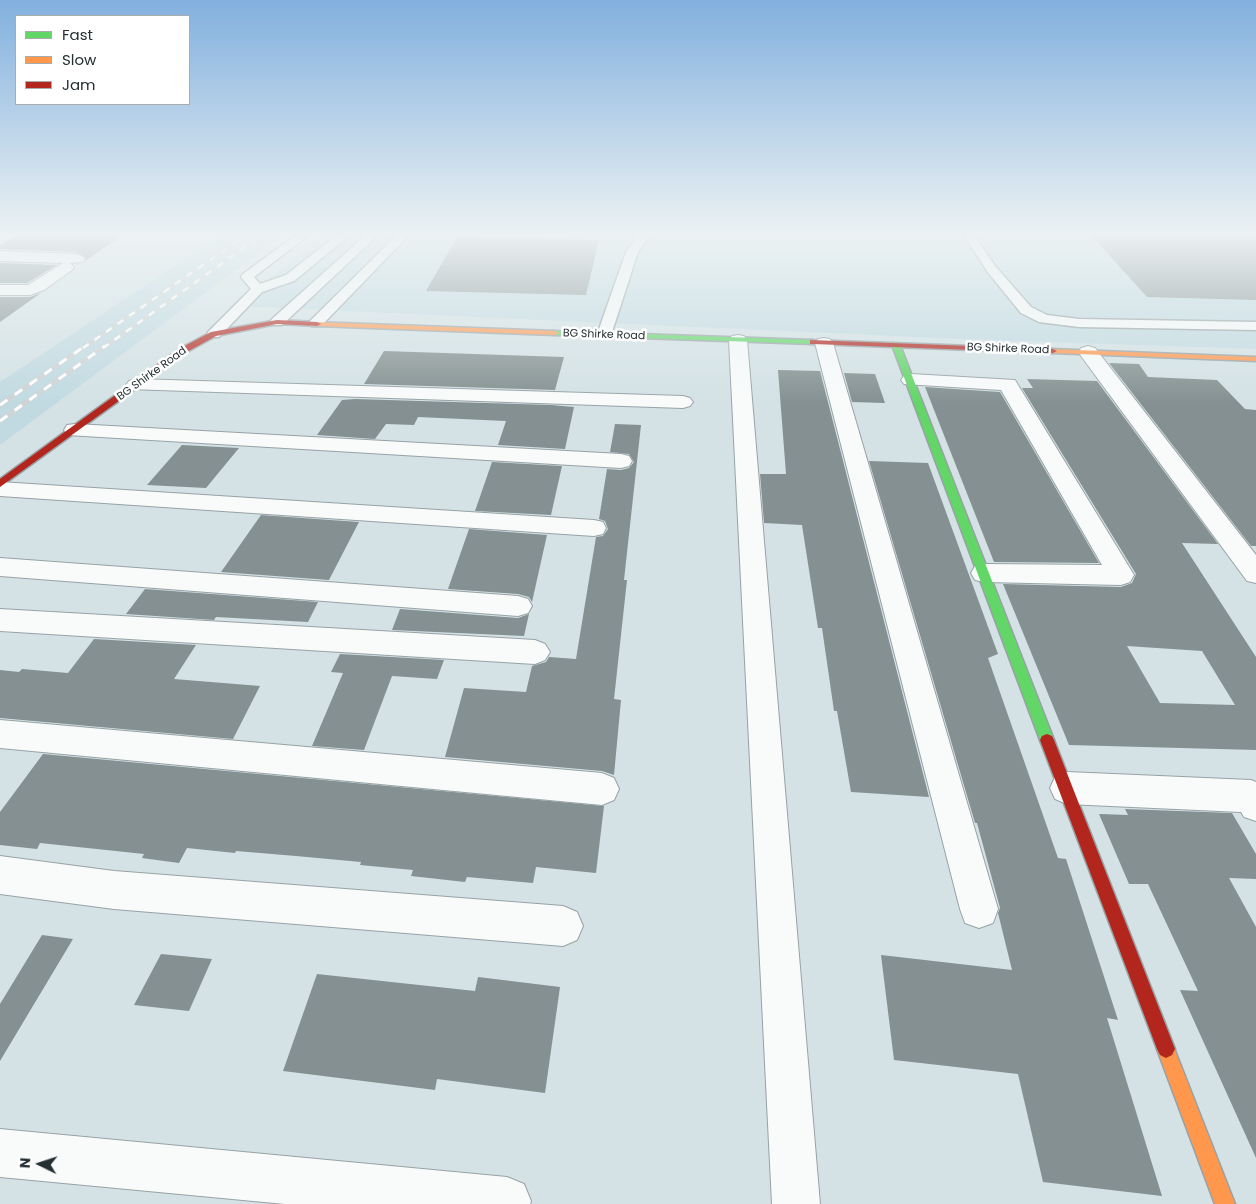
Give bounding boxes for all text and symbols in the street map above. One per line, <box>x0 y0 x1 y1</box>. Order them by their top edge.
legend <box>15 15 190 105</box>
text: Fast <box>62 24 93 45</box>
text: Slow <box>62 49 96 70</box>
text: Jam <box>62 74 96 95</box>
street label: BG Shirke Road <box>563 327 645 343</box>
street label: BG Shirke Road <box>967 341 1049 357</box>
street label: BG Shirke Road <box>115 344 189 404</box>
north arrow <box>15 1139 65 1189</box>
text: N <box>15 1157 35 1169</box>

